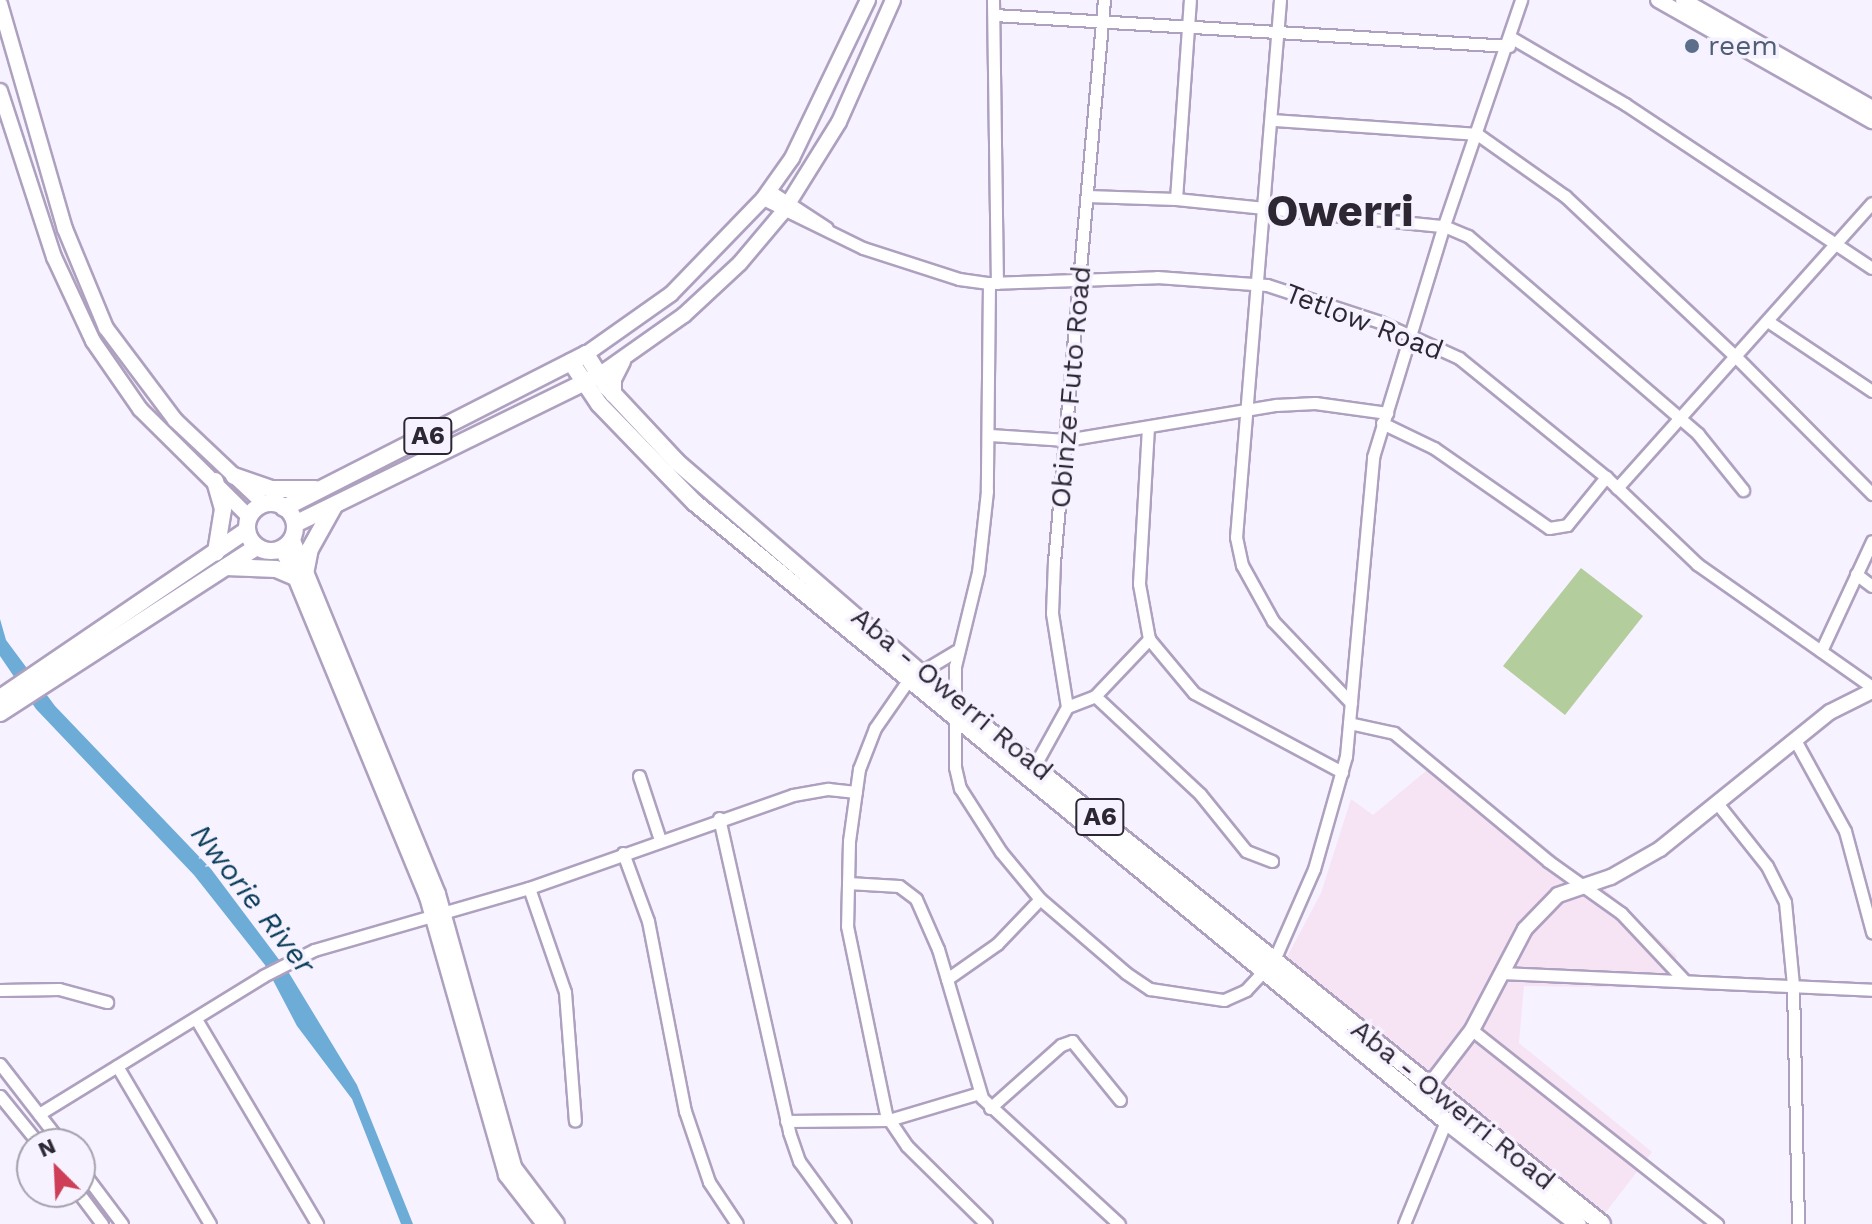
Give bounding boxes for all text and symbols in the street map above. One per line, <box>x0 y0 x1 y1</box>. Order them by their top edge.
place label: reem <box>1708 29 1778 63</box>
marker: reem <box>1683 37 1701 55</box>
district label: Owerri <box>1266 185 1414 237</box>
street label: Obinze Futo Road <box>1044 264 1098 510</box>
street label: Tetlow Road <box>1280 276 1448 368</box>
road number: A6 <box>402 414 454 458</box>
street label: Aba - Owerri Road <box>844 600 1060 788</box>
road number: A6 <box>1074 795 1126 839</box>
water label: Nworie River <box>183 817 323 981</box>
street label: Aba - Owerri Road <box>1344 1012 1562 1198</box>
north arrow <box>16 1128 96 1208</box>
text: N <box>34 1133 59 1162</box>

